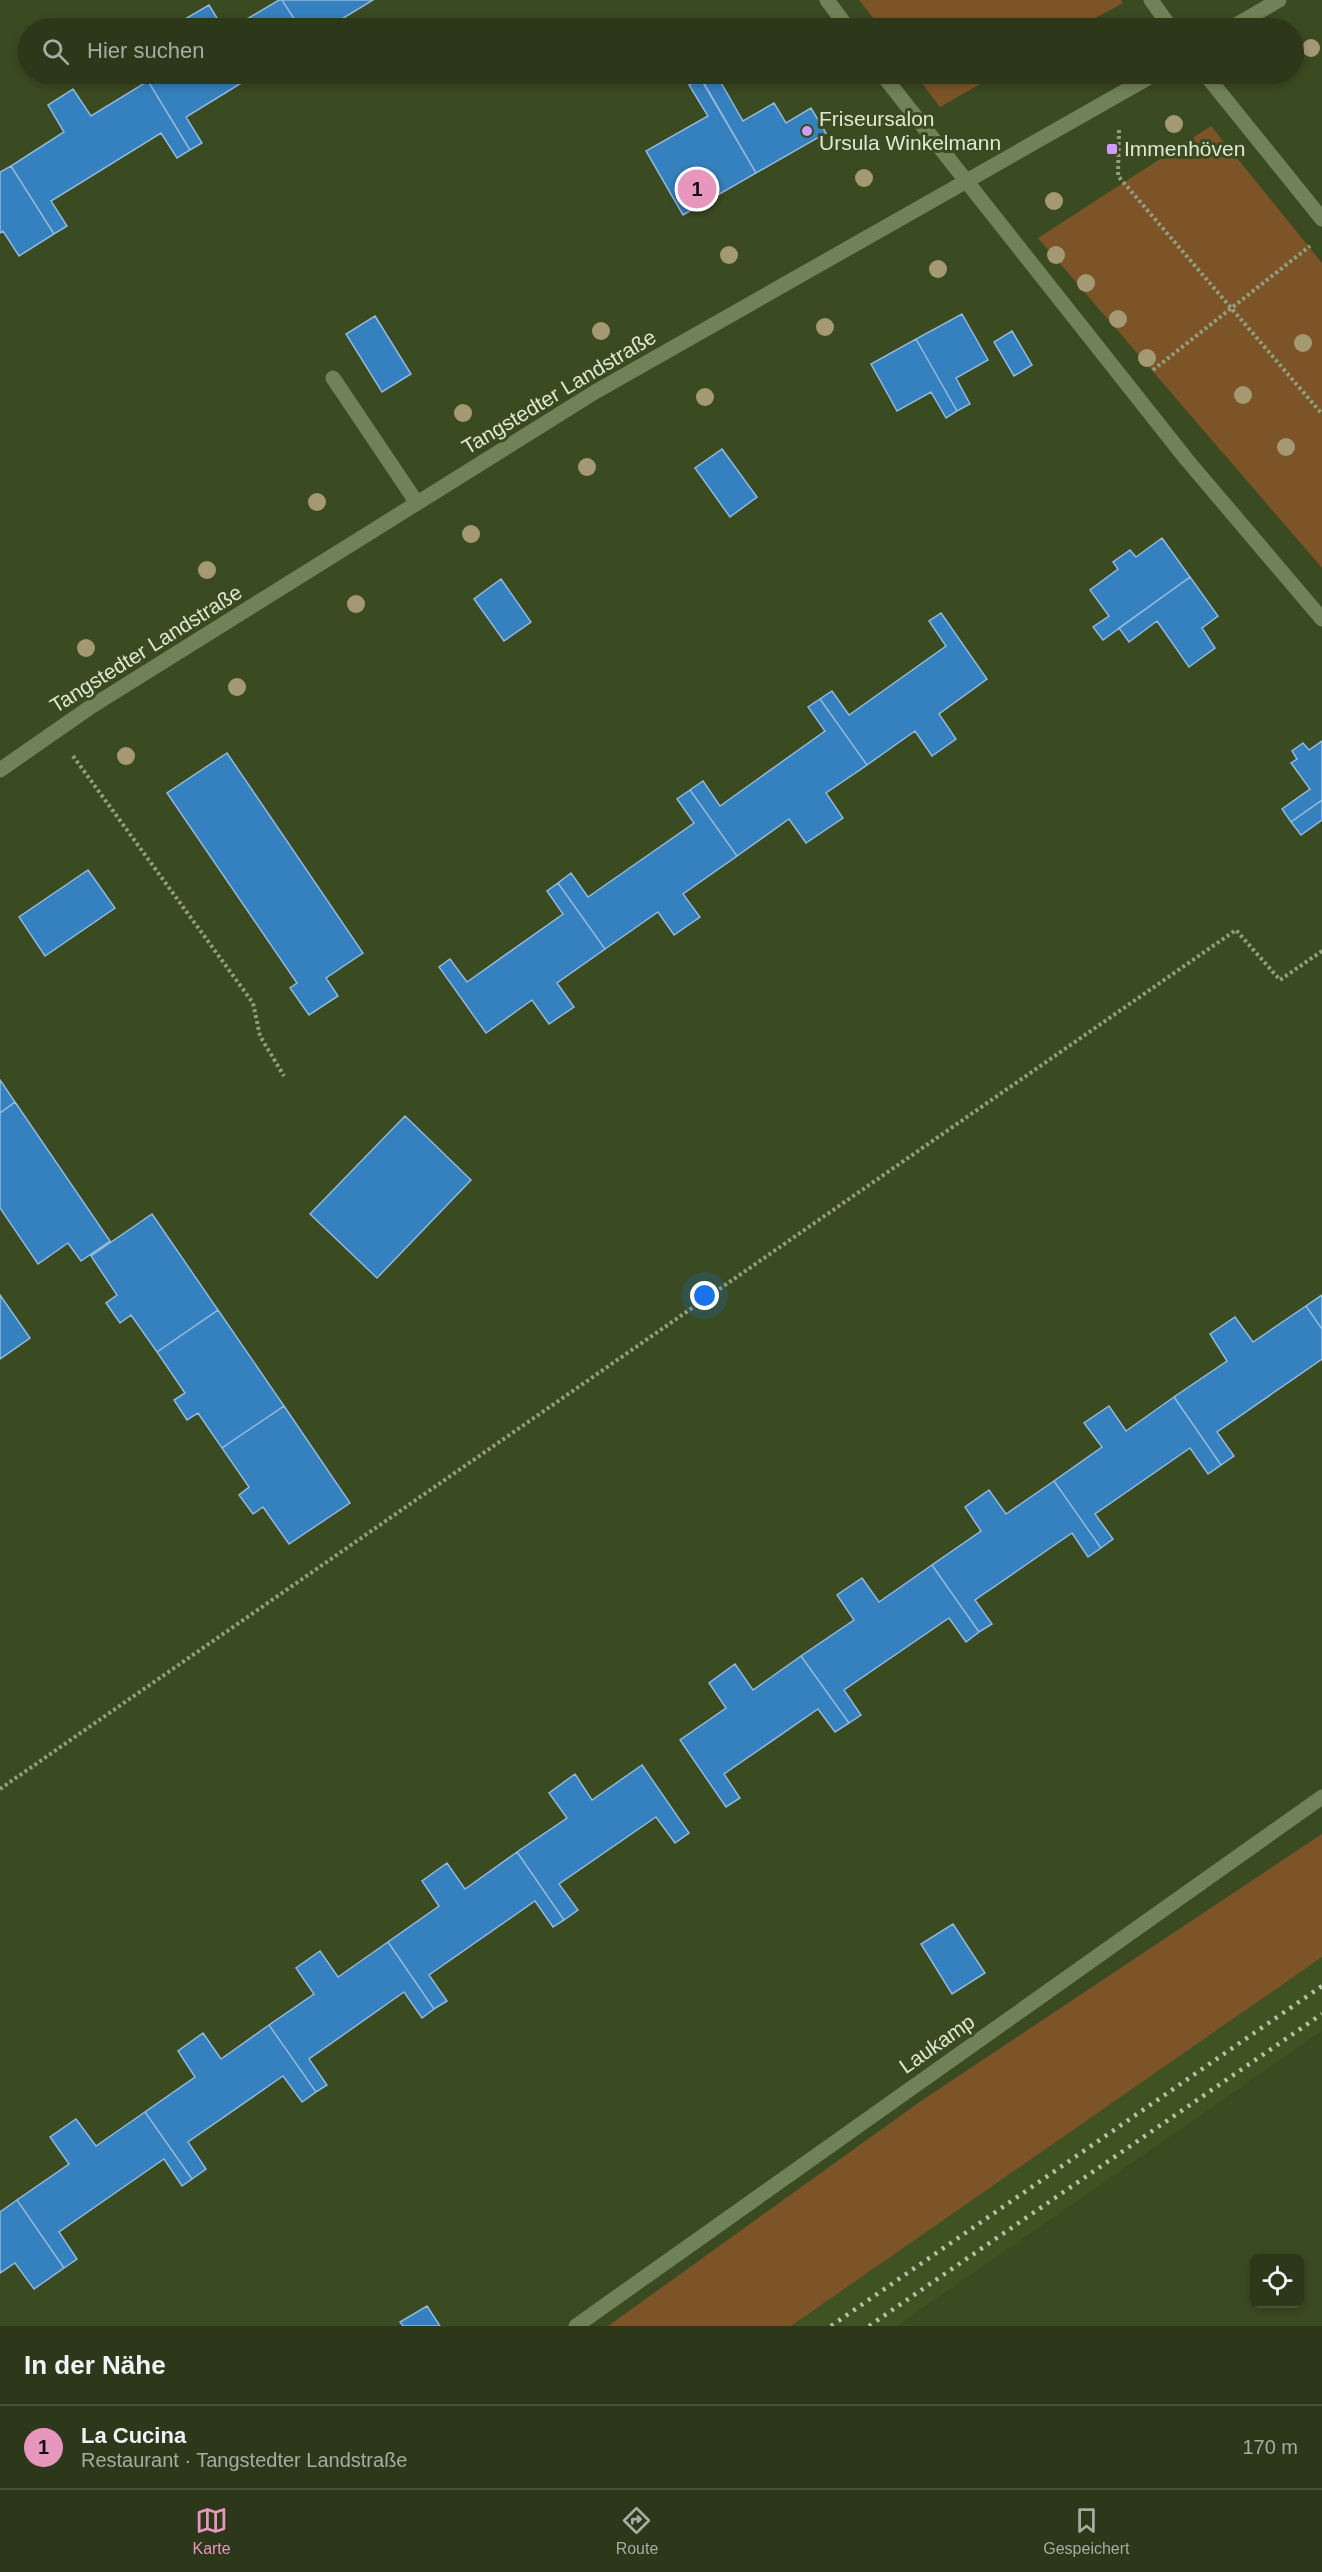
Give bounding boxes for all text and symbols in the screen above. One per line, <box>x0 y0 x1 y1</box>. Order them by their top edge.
search box <box>18 18 1304 84</box>
icon: search <box>39 35 72 68</box>
text: Hier suchen <box>87 38 204 63</box>
place label: Friseursalon Ursula Winkelmann <box>819 107 1001 154</box>
marker: Friseursalon Ursula Winkelmann <box>800 124 814 138</box>
place label: Immenhöven <box>1124 137 1245 160</box>
marker: Immenhöven <box>1105 142 1119 156</box>
pin: 1 <box>678 166 716 212</box>
street label: Tangstedter Landstraße <box>458 325 660 459</box>
street label: Tangstedter Landstraße <box>46 580 246 717</box>
your location <box>690 1281 719 1310</box>
street label: Laukamp <box>895 2009 979 2078</box>
map controls <box>1250 2254 1304 2308</box>
button: locate <box>1250 2254 1304 2308</box>
text: In der Nähe <box>24 2350 166 2380</box>
text: La Cucina <box>81 2423 186 2448</box>
text: 1 <box>38 2436 49 2458</box>
text: 170 m <box>1242 2436 1298 2458</box>
text: Restaurant · Tangstedter Landstraße <box>81 2449 407 2471</box>
tab: Karte <box>192 2504 231 2558</box>
tab: Route <box>616 2504 658 2558</box>
tab: Gespeichert <box>1043 2504 1130 2558</box>

